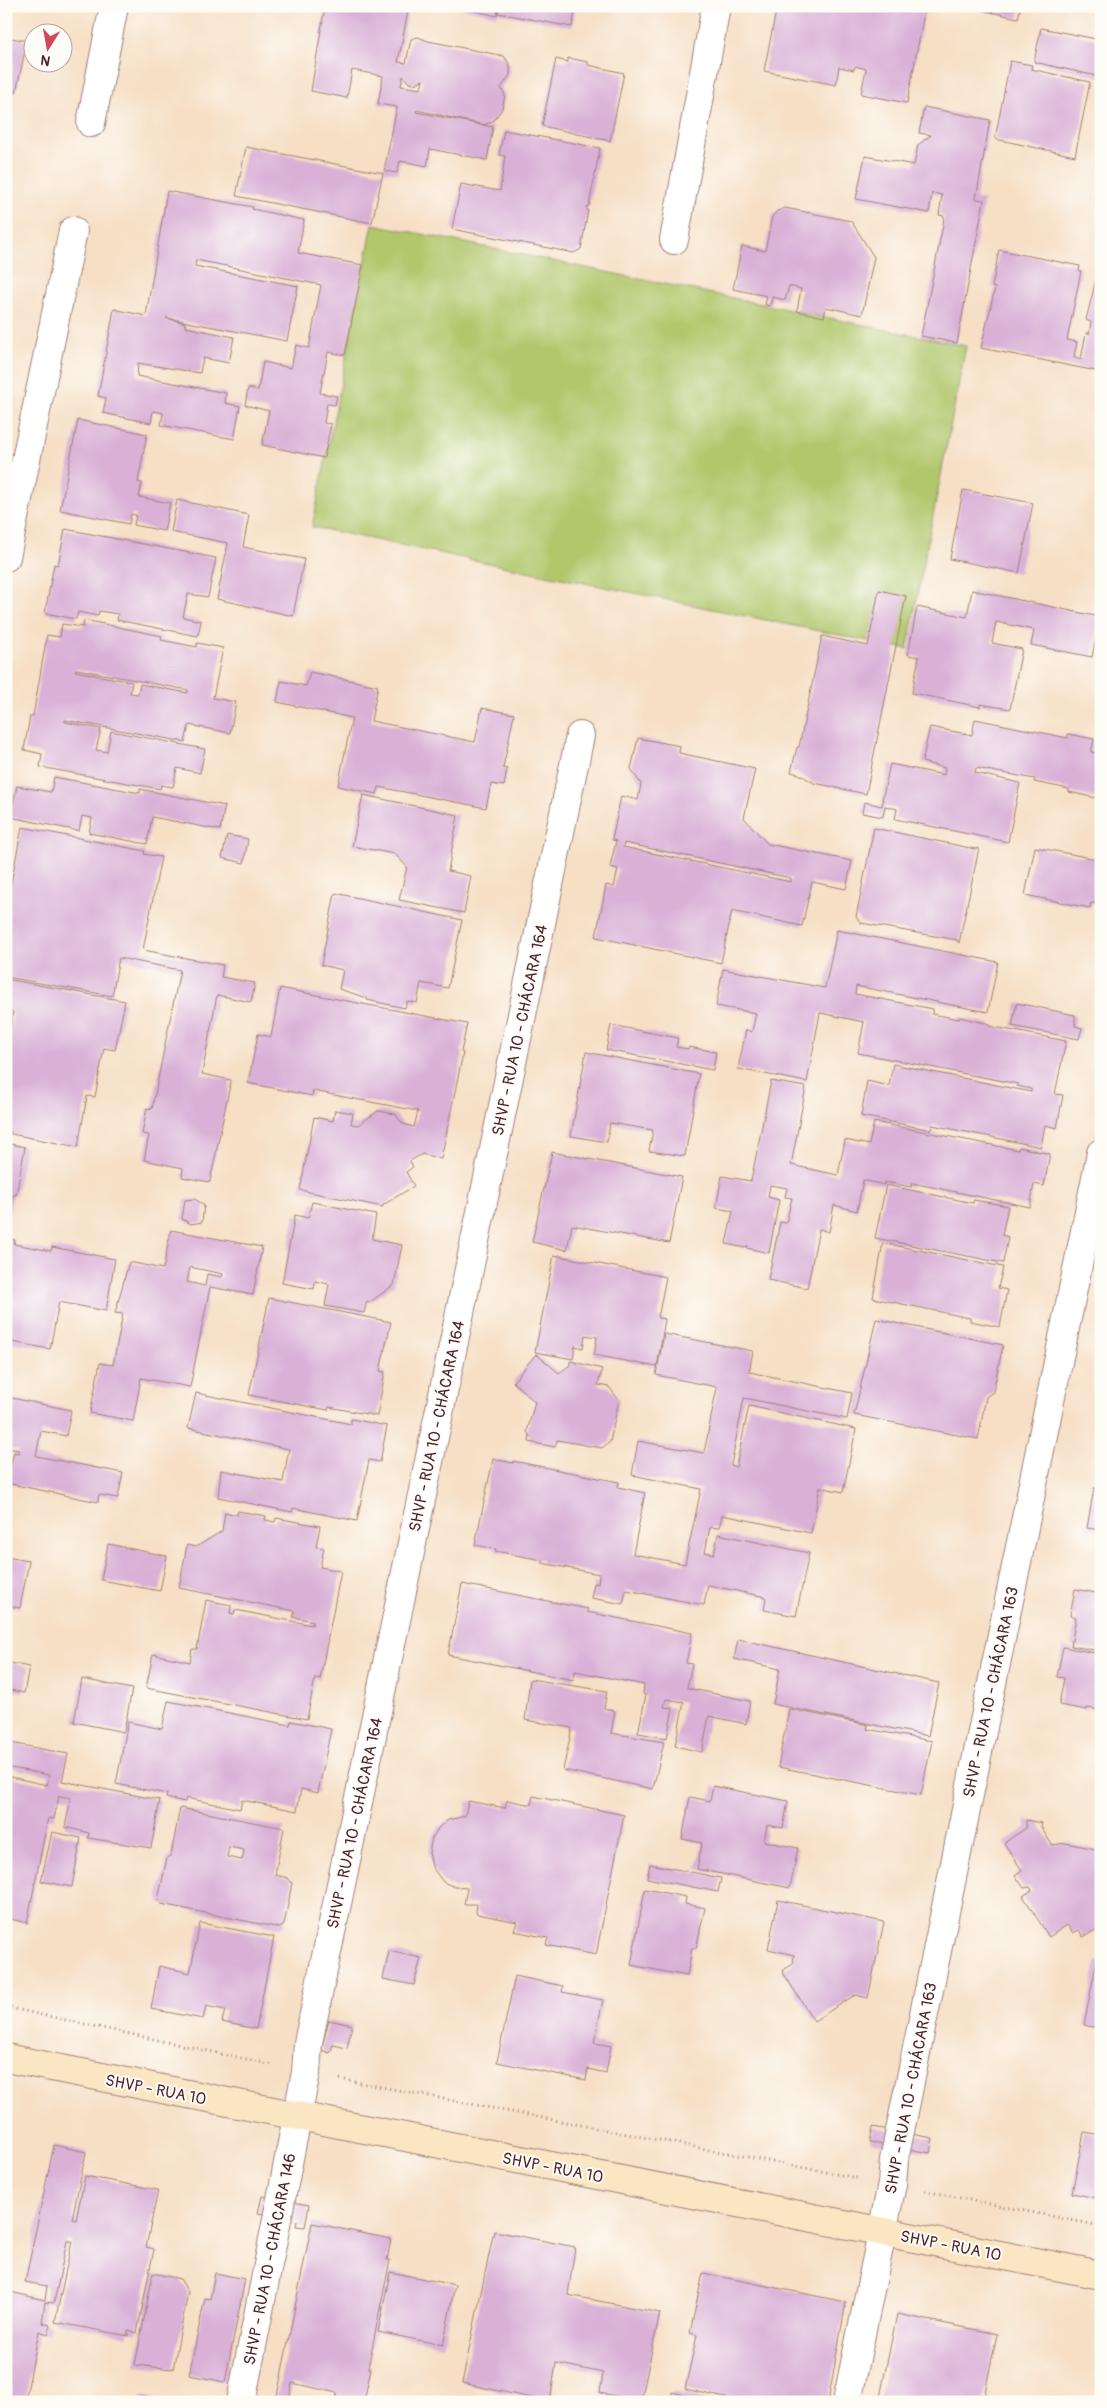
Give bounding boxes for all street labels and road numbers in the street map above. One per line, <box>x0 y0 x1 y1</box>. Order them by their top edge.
street label: SHVP - RUA 10 - CHÁCARA 164 <box>488 923 552 1138</box>
street label: SHVP - RUA 10 - CHÁCARA 164 <box>405 1319 469 1534</box>
street label: SHVP - RUA 10 - CHÁCARA 163 <box>959 1585 1023 1799</box>
street label: SHVP - RUA 10 - CHÁCARA 164 <box>323 1716 387 1931</box>
street label: SHVP - RUA 10 - CHÁCARA 163 <box>881 1981 941 2196</box>
street label: SHVP - RUA 10 <box>104 2070 208 2110</box>
street label: SHVP - RUA 10 <box>501 2148 605 2188</box>
street label: SHVP - RUA 10 - CHÁCARA 146 <box>240 2152 300 2367</box>
street label: SHVP - RUA 10 <box>899 2226 1003 2266</box>

